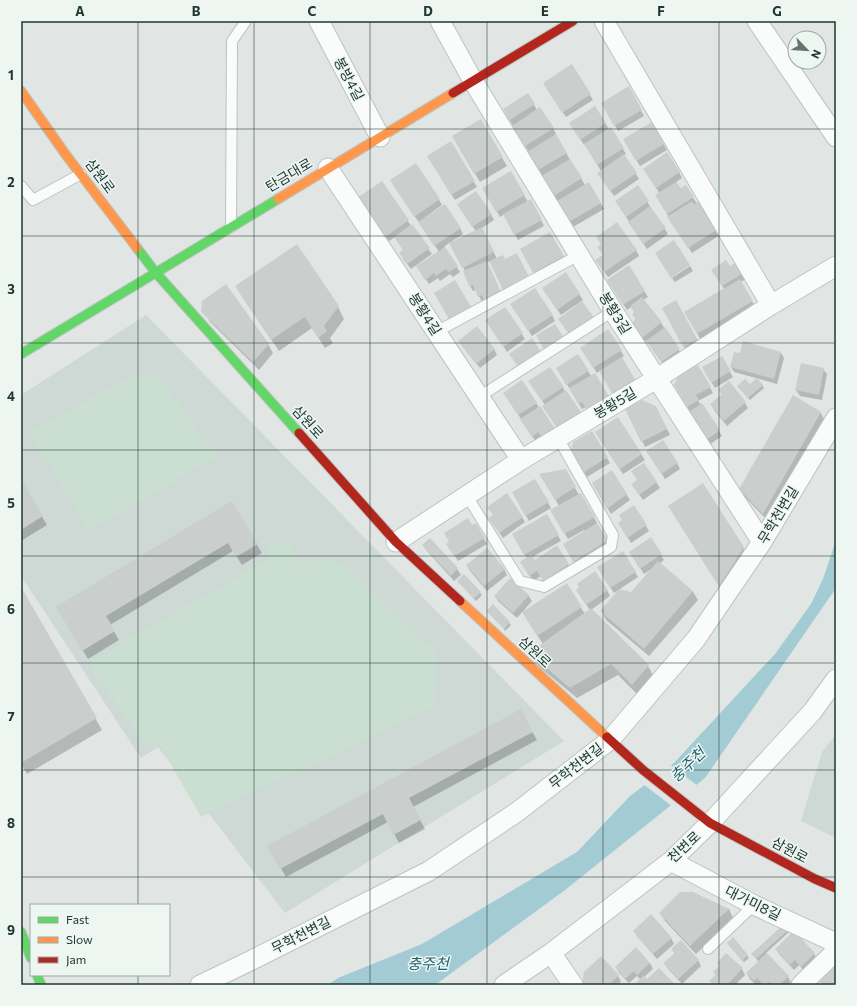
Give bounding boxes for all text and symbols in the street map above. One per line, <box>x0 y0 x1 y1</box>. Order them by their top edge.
text: A <box>75 3 85 19</box>
text: B <box>192 3 201 19</box>
text: C <box>308 3 317 19</box>
text: D <box>423 3 433 19</box>
text: E <box>541 3 549 19</box>
text: F <box>657 3 665 19</box>
text: G <box>772 3 782 19</box>
north arrow <box>787 30 827 70</box>
text: N <box>809 48 824 61</box>
street label: 봉방4길 <box>331 54 368 104</box>
text: 1 <box>8 67 14 83</box>
street label: 탄금대로 <box>262 154 315 195</box>
street label: 삼원로 <box>82 155 119 196</box>
text: 2 <box>7 174 15 190</box>
text: 3 <box>7 281 15 297</box>
street label: 봉황3길 <box>596 288 635 337</box>
street label: 봉황4길 <box>405 289 445 338</box>
street label: 봉황5길 <box>590 383 639 422</box>
text: 4 <box>7 388 15 404</box>
street label: 삼원로 <box>289 402 328 442</box>
street label: 무학천변길 <box>754 483 801 547</box>
text: 5 <box>7 495 15 511</box>
text: 6 <box>7 601 15 617</box>
street label: 삼원로 <box>515 632 555 671</box>
text: 7 <box>7 708 15 724</box>
street label: 무학천변길 <box>545 739 606 792</box>
water label: 충주천 <box>666 742 710 785</box>
text: 8 <box>7 815 15 831</box>
street label: 천변로 <box>664 827 704 866</box>
street label: 삼원로 <box>769 833 811 866</box>
street label: 대가미8길 <box>723 882 784 923</box>
legend <box>30 904 170 976</box>
text: Fast <box>66 912 89 926</box>
street label: 무학천변길 <box>268 912 333 957</box>
text: 9 <box>7 922 15 938</box>
text: Slow <box>66 932 93 946</box>
text: Jam <box>66 952 86 967</box>
water label: 충주천 <box>407 954 451 972</box>

